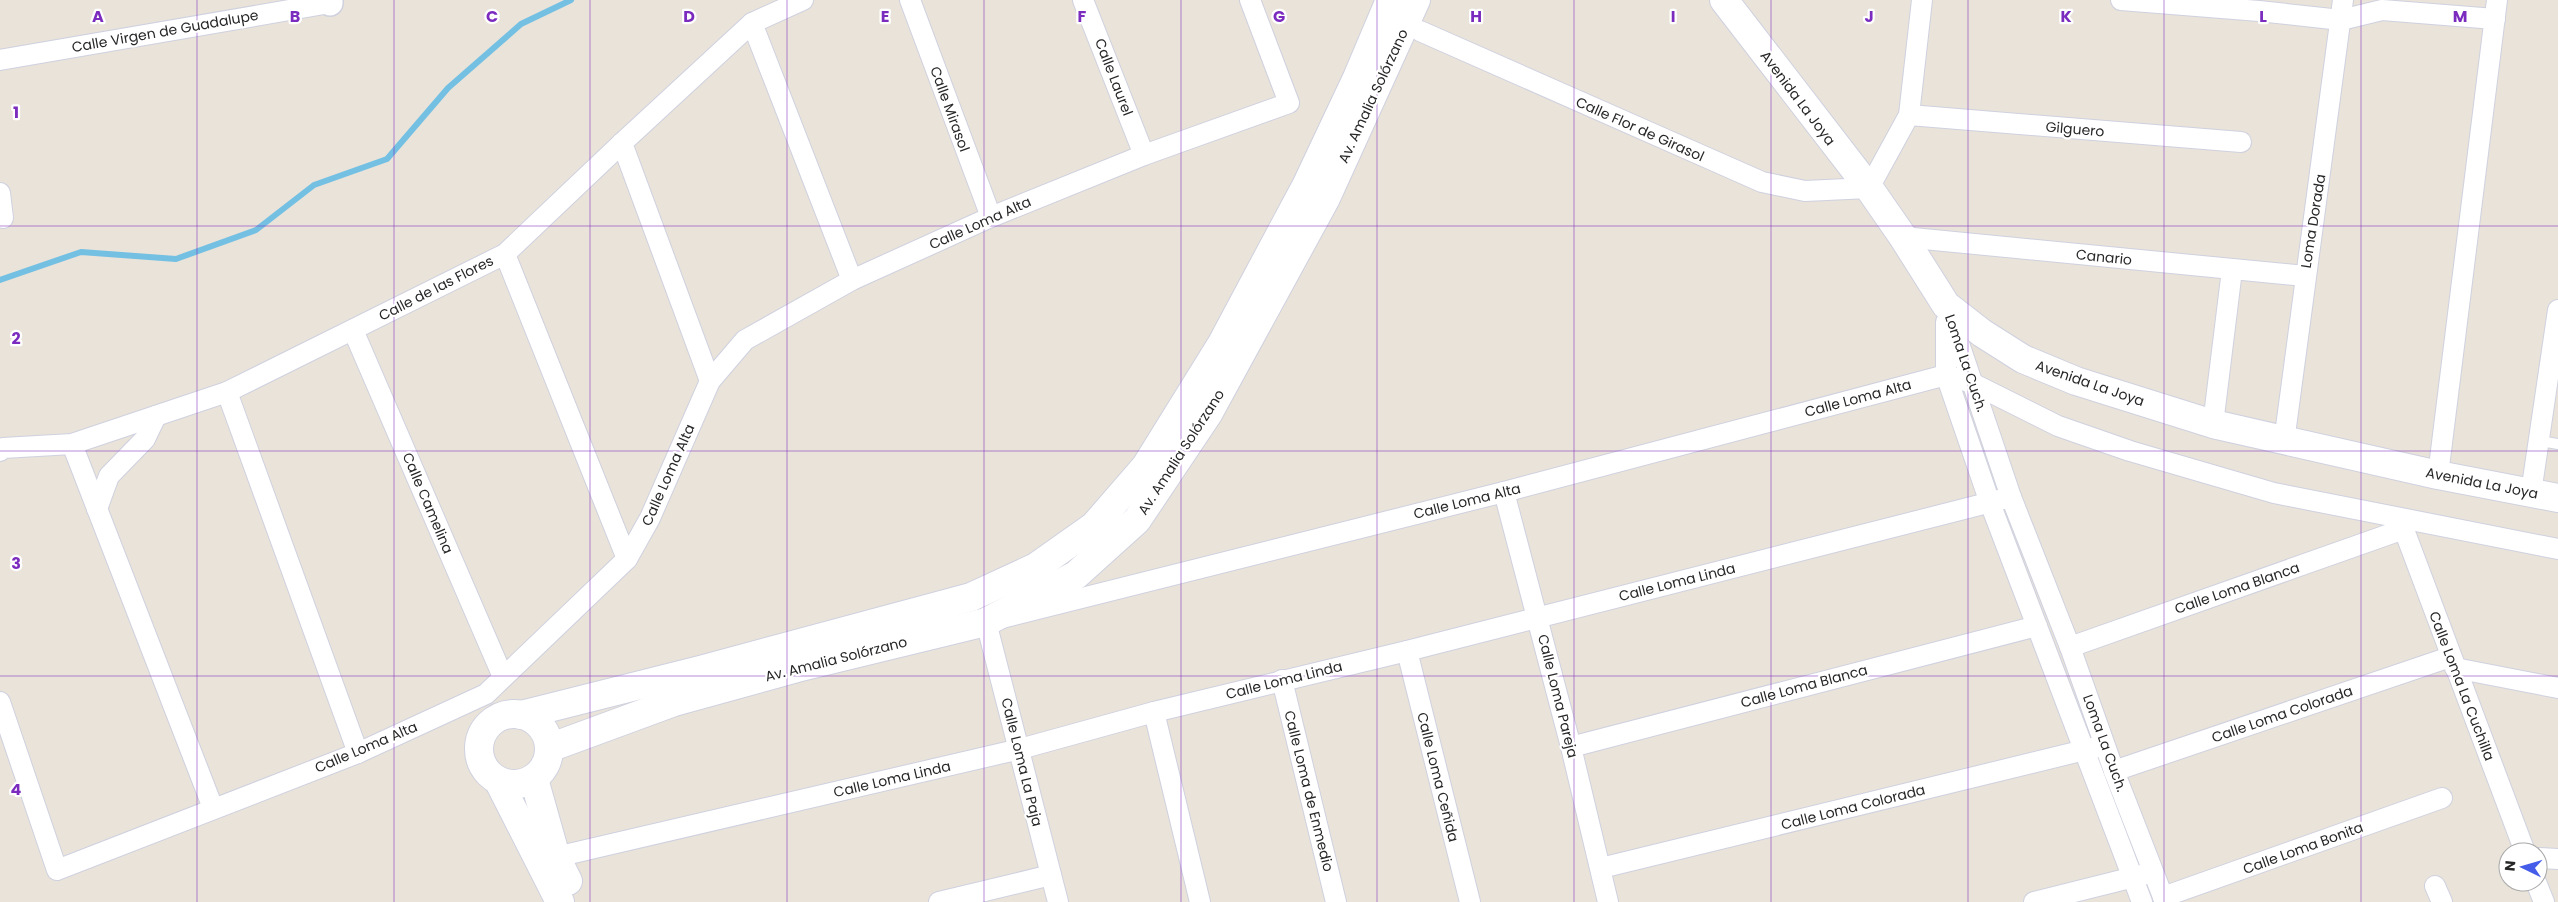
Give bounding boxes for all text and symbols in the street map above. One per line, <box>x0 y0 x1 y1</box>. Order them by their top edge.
street label: Calle Virgen de Guadalupe <box>70 5 260 57</box>
text: A <box>92 5 104 28</box>
text: B <box>290 5 300 28</box>
text: C <box>486 5 498 28</box>
text: D <box>683 5 695 28</box>
text: E <box>881 5 889 28</box>
text: F <box>1078 5 1087 28</box>
text: G <box>1273 5 1285 28</box>
text: H <box>1470 5 1482 28</box>
text: I <box>1671 5 1675 28</box>
text: J <box>1864 5 1874 28</box>
text: K <box>2060 5 2072 28</box>
text: L <box>2259 5 2267 28</box>
text: M <box>2453 5 2467 28</box>
street label: Av. Amalia Solórzano <box>1333 26 1413 166</box>
street label: Calle Laurel <box>1090 35 1138 119</box>
street label: Avenida La Joya <box>1756 46 1840 150</box>
street label: Calle Mirasol <box>925 64 975 154</box>
street label: Calle Flor de Girasol <box>1573 92 1707 166</box>
text: 1 <box>13 101 19 124</box>
street label: Gilguero <box>2045 116 2105 142</box>
street label: Loma Dorada <box>2296 172 2330 270</box>
street label: Calle Loma Alta <box>926 192 1034 254</box>
street label: Canario <box>2075 244 2133 270</box>
street label: Calle de las Flores <box>375 250 497 326</box>
street label: Loma La Cuch. <box>1940 312 1992 415</box>
text: 2 <box>11 327 21 350</box>
street label: Avenida La Joya <box>2033 355 2147 411</box>
street label: Calle Loma Alta <box>1802 374 1914 422</box>
street label: Av. Amalia Solórzano <box>1133 385 1229 519</box>
street label: Calle Loma Alta <box>637 421 699 529</box>
street label: Calle Camelina <box>398 449 458 557</box>
street label: Avenida La Joya <box>2424 462 2540 504</box>
street label: Calle Loma Alta <box>1411 478 1523 524</box>
text: 3 <box>11 552 21 575</box>
street label: Calle Loma Blanca <box>2172 557 2302 619</box>
street label: Calle Loma Linda <box>1617 558 1737 606</box>
street label: Calle Loma La Cuchilla <box>2424 608 2500 764</box>
street label: Av. Amalia Solórzano <box>763 632 909 686</box>
street label: Calle Loma Pareja <box>1533 632 1583 760</box>
street label: Calle Loma Linda <box>1224 656 1344 704</box>
street label: Calle Loma Blanca <box>1738 659 1870 713</box>
street label: Calle Loma Colorada <box>2209 680 2355 748</box>
street label: Loma La Cuch. <box>2078 692 2132 794</box>
street label: Calle Loma La Paja <box>996 696 1048 828</box>
street label: Calle Loma de Enmedio <box>1279 708 1339 874</box>
street label: Calle Loma Ceñida <box>1412 710 1464 844</box>
street label: Calle Loma Alta <box>312 716 420 778</box>
street label: Calle Loma Linda <box>831 756 953 802</box>
text: 4 <box>11 778 22 801</box>
street label: Calle Loma Colorada <box>1779 779 1927 835</box>
street label: Calle Loma Bonita <box>2240 817 2366 879</box>
north arrow <box>2498 842 2548 892</box>
text: N <box>2500 860 2520 872</box>

